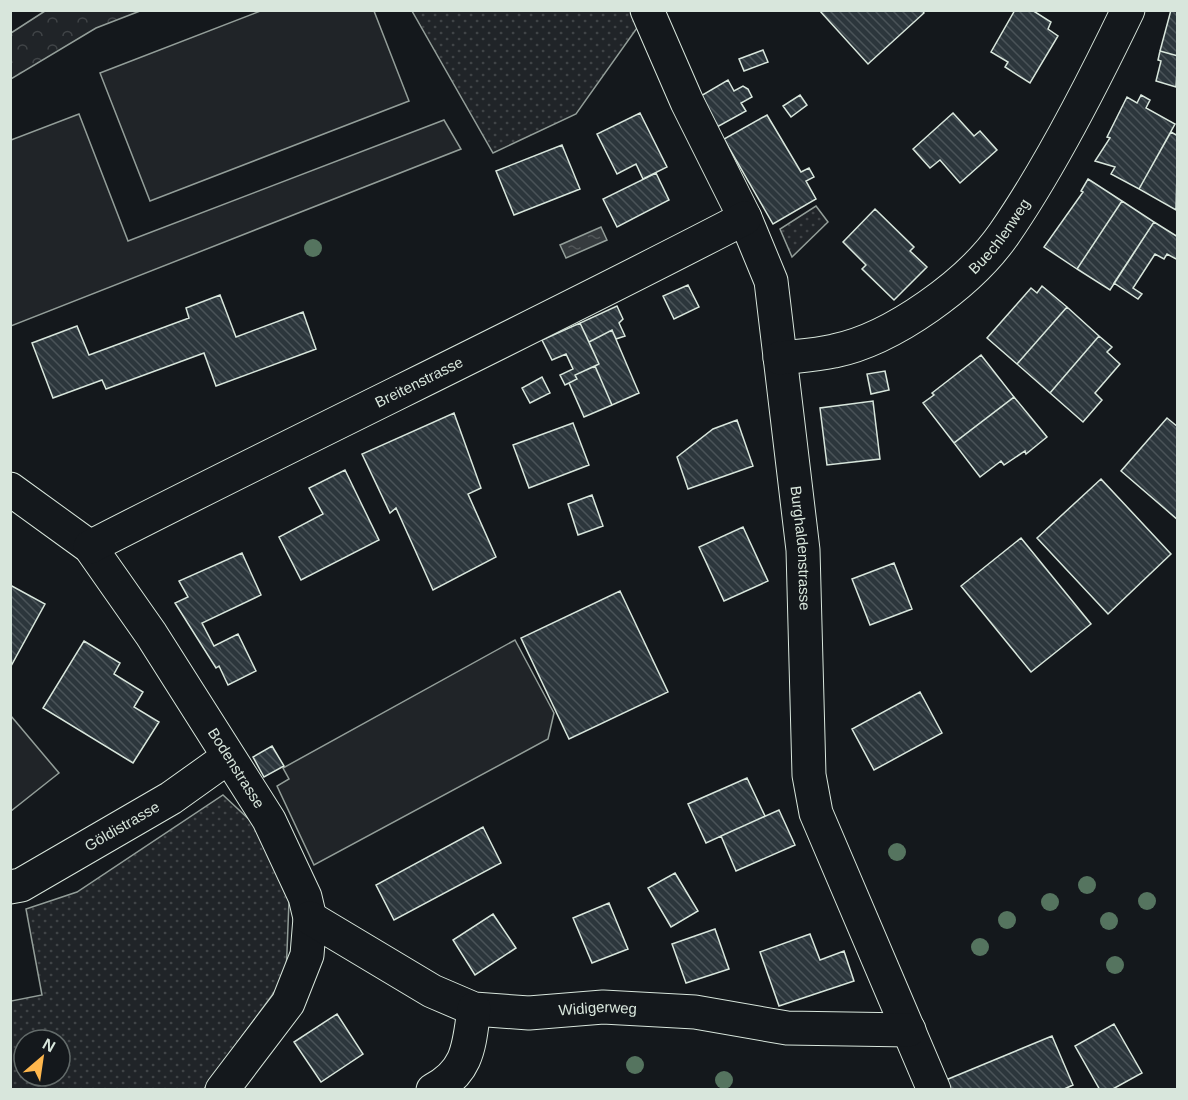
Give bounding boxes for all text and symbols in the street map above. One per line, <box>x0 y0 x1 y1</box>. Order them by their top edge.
street label: Buechlenweg <box>965 196 1033 277</box>
street label: Breitenstrasse <box>372 353 466 411</box>
street label: Burghaldenstrasse <box>787 485 814 611</box>
street label: Bodenstrasse <box>205 725 268 811</box>
street label: Göldistrasse <box>81 798 162 854</box>
street label: Widigerweg <box>558 998 637 1019</box>
north arrow <box>12 1028 72 1088</box>
text: N <box>40 1035 58 1056</box>

